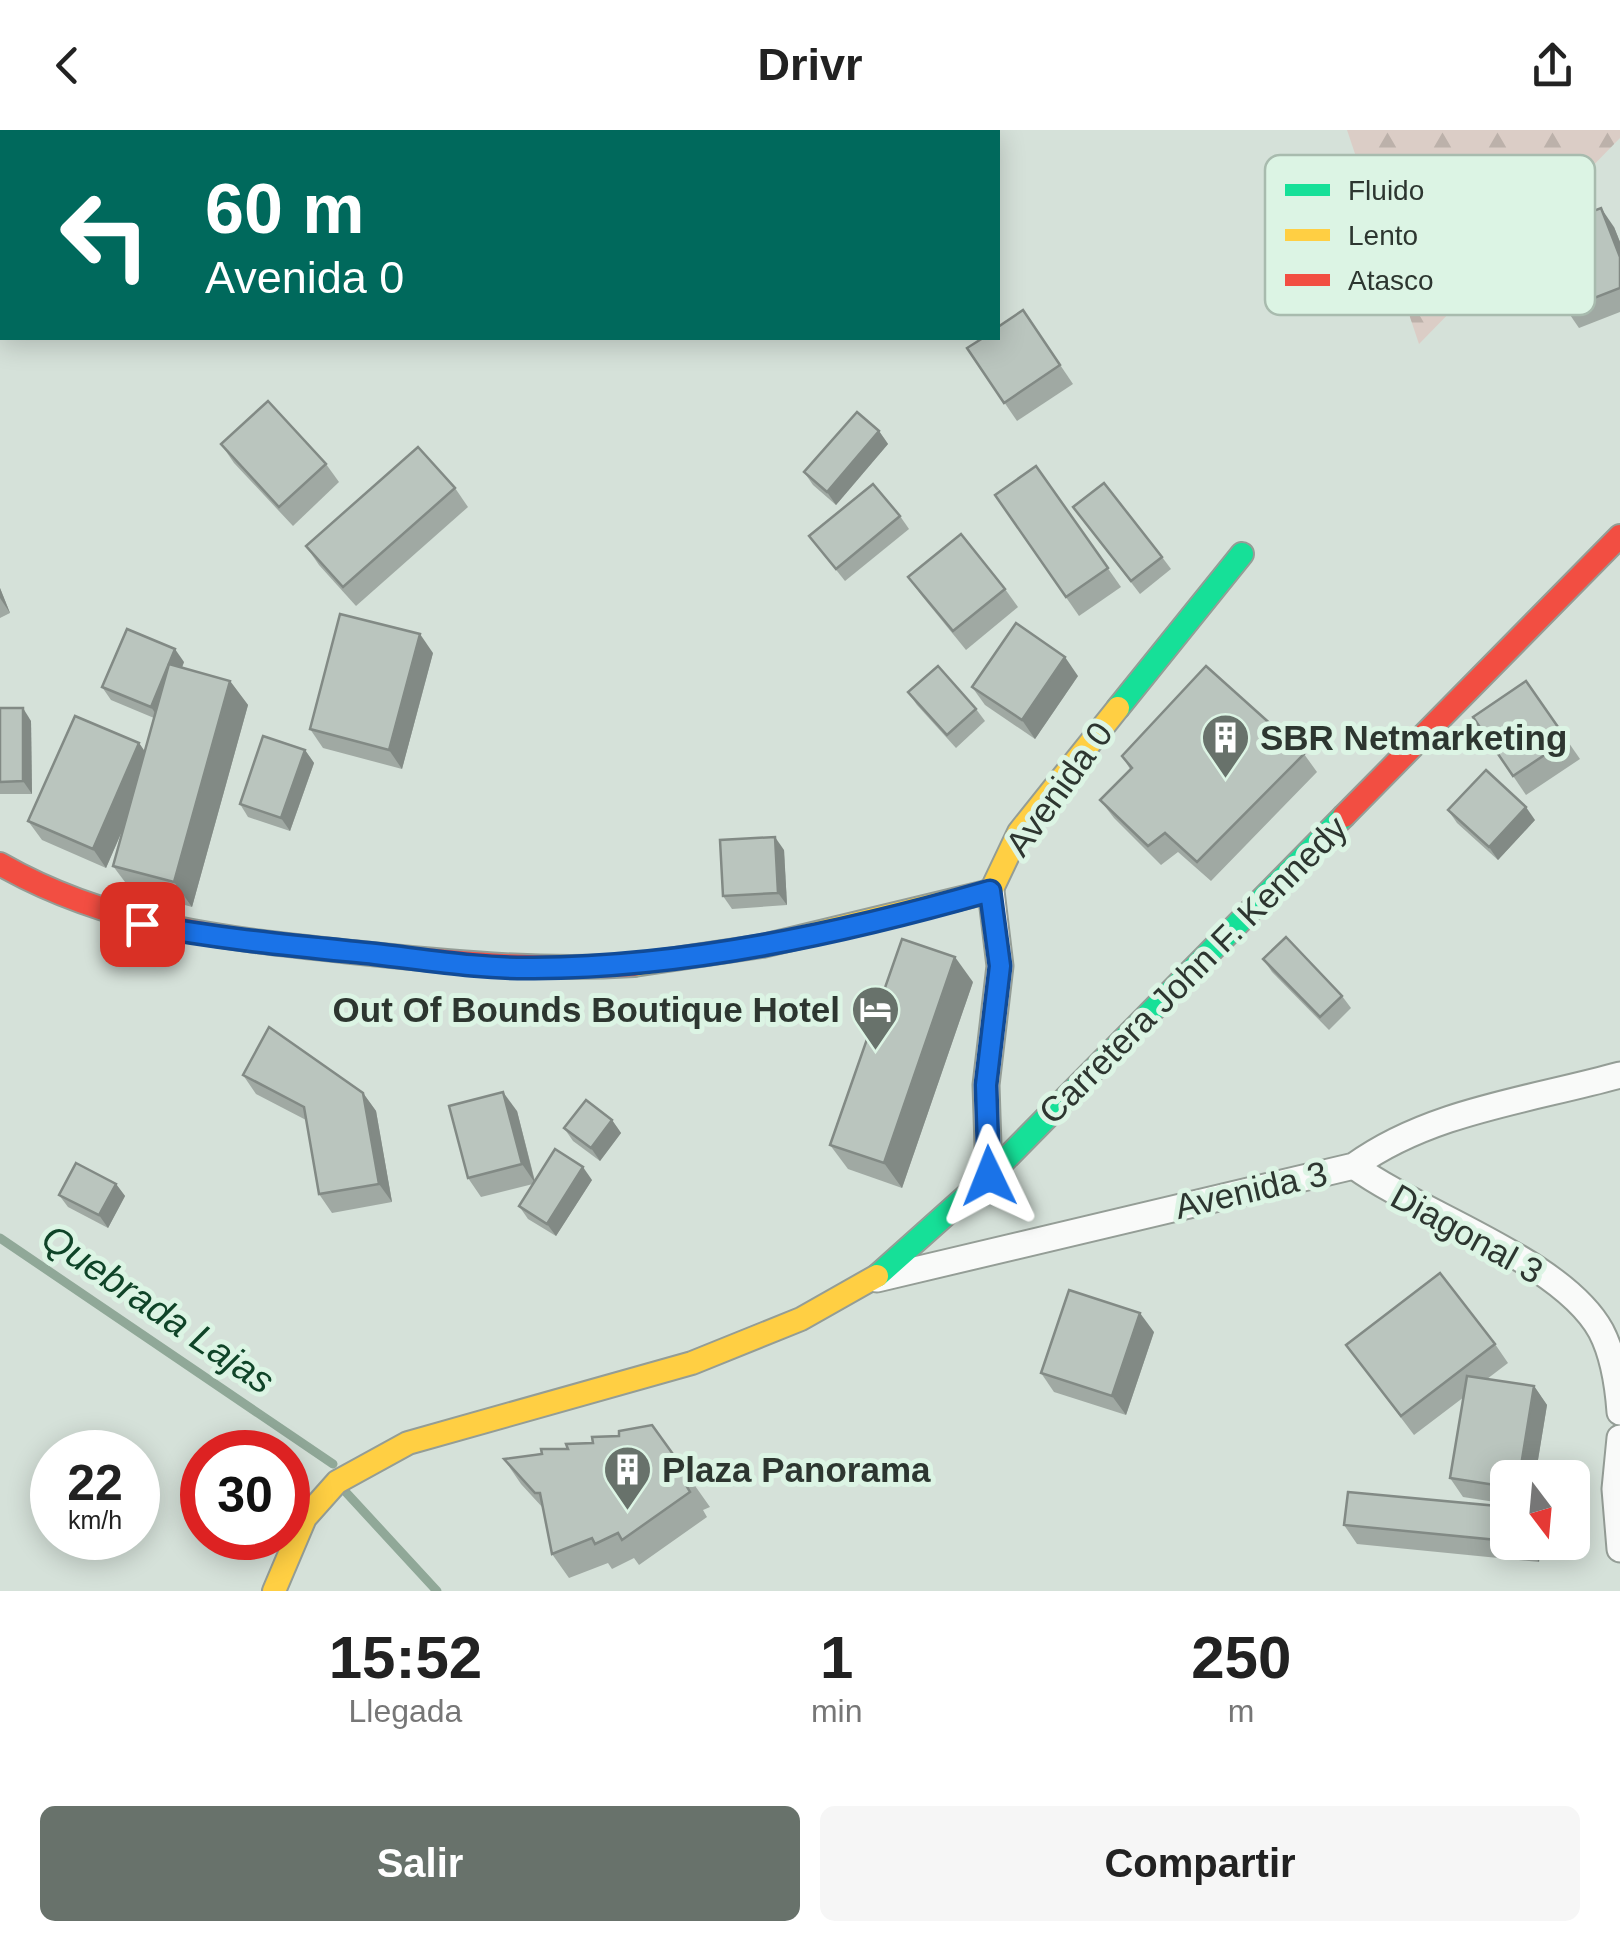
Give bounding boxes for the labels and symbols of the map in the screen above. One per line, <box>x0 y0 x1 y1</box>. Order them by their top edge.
legend <box>1265 155 1595 315</box>
text: Fluido <box>1348 175 1424 206</box>
text: Lento <box>1348 220 1418 251</box>
text: Atasco <box>1348 265 1434 296</box>
building icon: SBR Netmarketing <box>1199 712 1251 780</box>
street label: Avenida 0 <box>997 715 1120 863</box>
place label: SBR Netmarketing <box>1260 718 1567 757</box>
street label: Carretera John F. Kennedy <box>1031 808 1355 1131</box>
pin <box>100 882 185 967</box>
hotel icon: Out Of Bounds Boutique Hotel <box>849 984 901 1052</box>
place label: Out Of Bounds Boutique Hotel <box>333 990 840 1029</box>
position arrow <box>937 1124 1041 1228</box>
street label: Avenida 3 <box>1171 1153 1331 1226</box>
street label: Diagonal 3 <box>1385 1176 1550 1291</box>
water label: Quebrada Lajas <box>34 1216 282 1402</box>
speed limit sign: 30 <box>180 1430 310 1560</box>
building icon: Plaza Panorama <box>601 1444 653 1512</box>
place label: Plaza Panorama <box>662 1450 931 1489</box>
north arrow <box>1490 1460 1590 1560</box>

